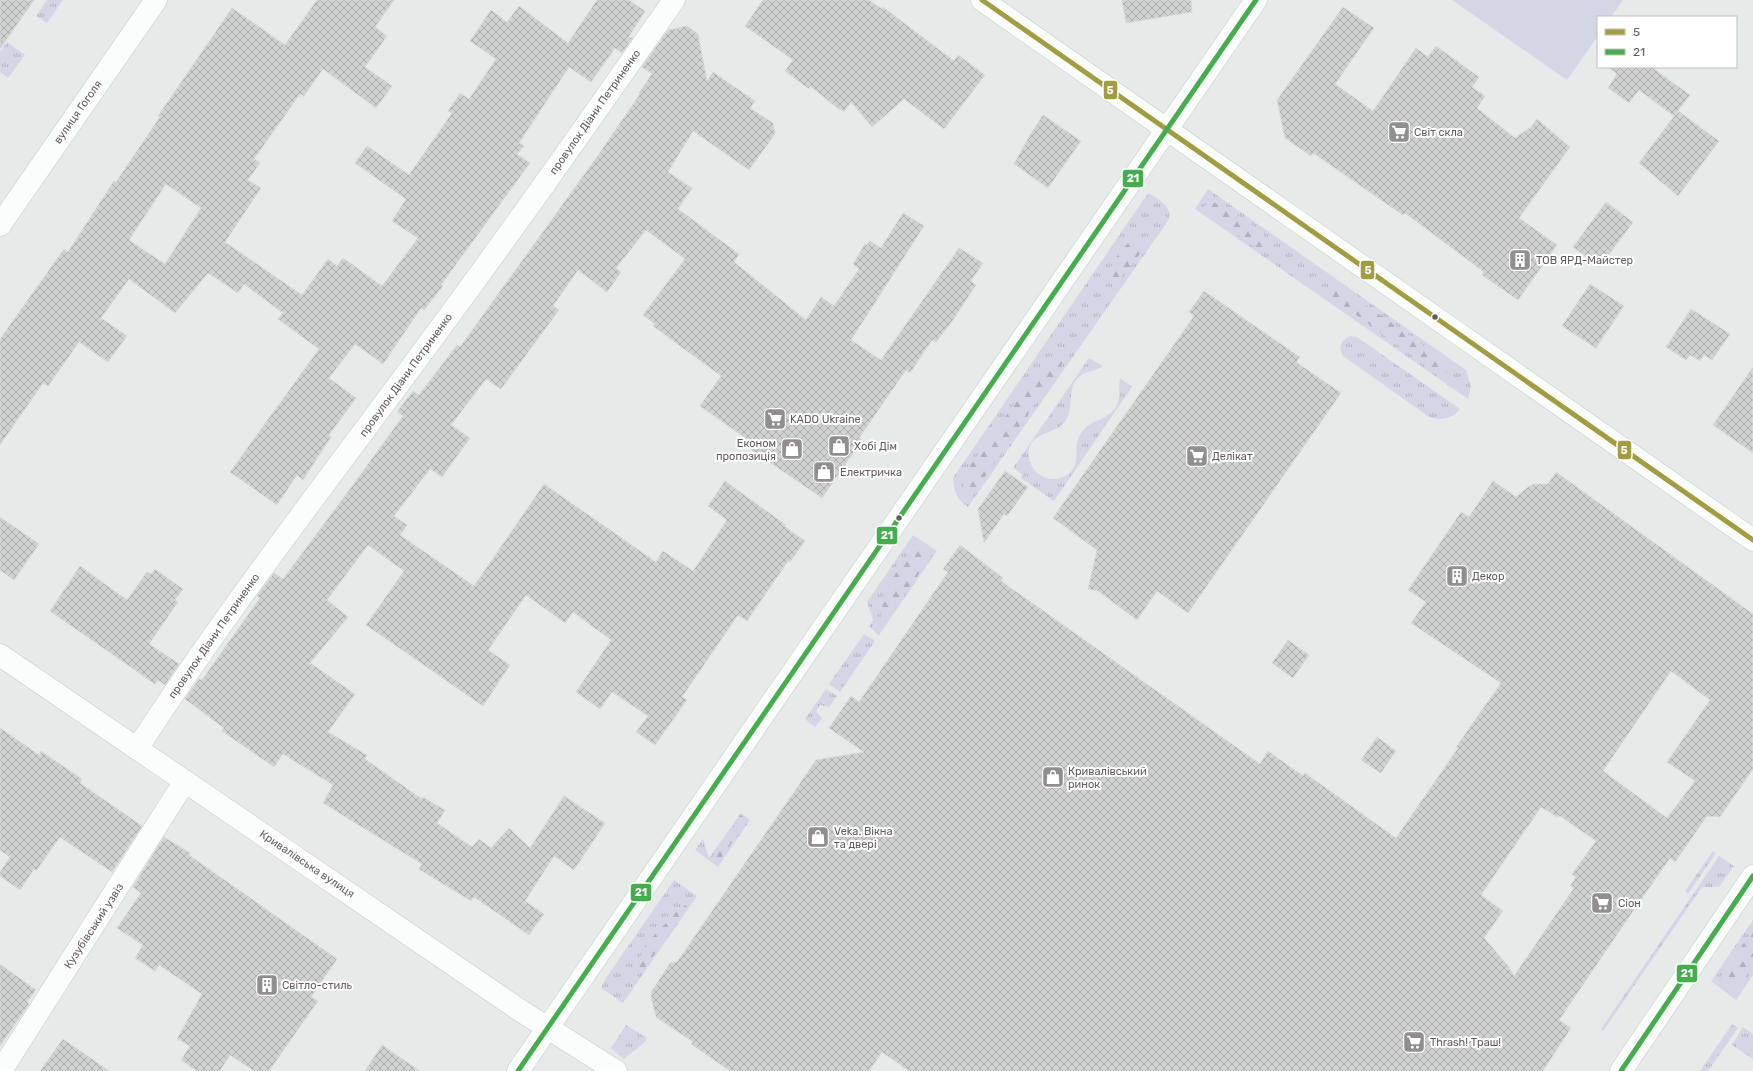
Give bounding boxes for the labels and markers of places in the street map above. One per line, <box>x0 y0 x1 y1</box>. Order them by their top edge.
supermarket icon: Світ скла <box>1386 119 1412 145</box>
place label: Світ скла <box>1414 126 1463 139</box>
building icon: ТОВ ЯРД-Майстер <box>1507 247 1533 273</box>
place label: ТОВ ЯРД-Майстер <box>1536 254 1633 267</box>
unlabelled marker <box>1430 312 1440 322</box>
supermarket icon: KADO Ukraine <box>762 406 788 432</box>
place label: KADO Ukraine <box>790 413 861 426</box>
shop icon: Хобі Дім <box>826 433 852 459</box>
shop icon: Економ пропозиція <box>779 436 805 462</box>
place label: Економ пропозиція <box>716 437 776 463</box>
place label: Хобі Дім <box>854 440 897 453</box>
supermarket icon: Делікат <box>1184 443 1210 469</box>
place label: Делікат <box>1212 450 1253 463</box>
shop icon: Електричка <box>811 459 837 485</box>
place label: Електричка <box>840 466 902 479</box>
unlabelled marker <box>894 513 904 523</box>
building icon: Декор <box>1444 563 1470 589</box>
place label: Декор <box>1472 570 1504 583</box>
shop icon: Кривалівський ринок <box>1040 764 1066 790</box>
place label: Кривалівський ринок <box>1068 765 1147 791</box>
shop icon: Veka. Вікна та двері <box>805 824 831 850</box>
place label: Veka. Вікна та двері <box>834 825 893 851</box>
supermarket icon: Сіон <box>1589 890 1615 916</box>
place label: Сіон <box>1618 897 1641 910</box>
building icon: Світло-стиль <box>254 972 280 998</box>
place label: Світло-стиль <box>282 979 353 992</box>
supermarket icon: Thrash! Траш! <box>1401 1029 1427 1055</box>
place label: Thrash! Траш! <box>1430 1036 1501 1049</box>

